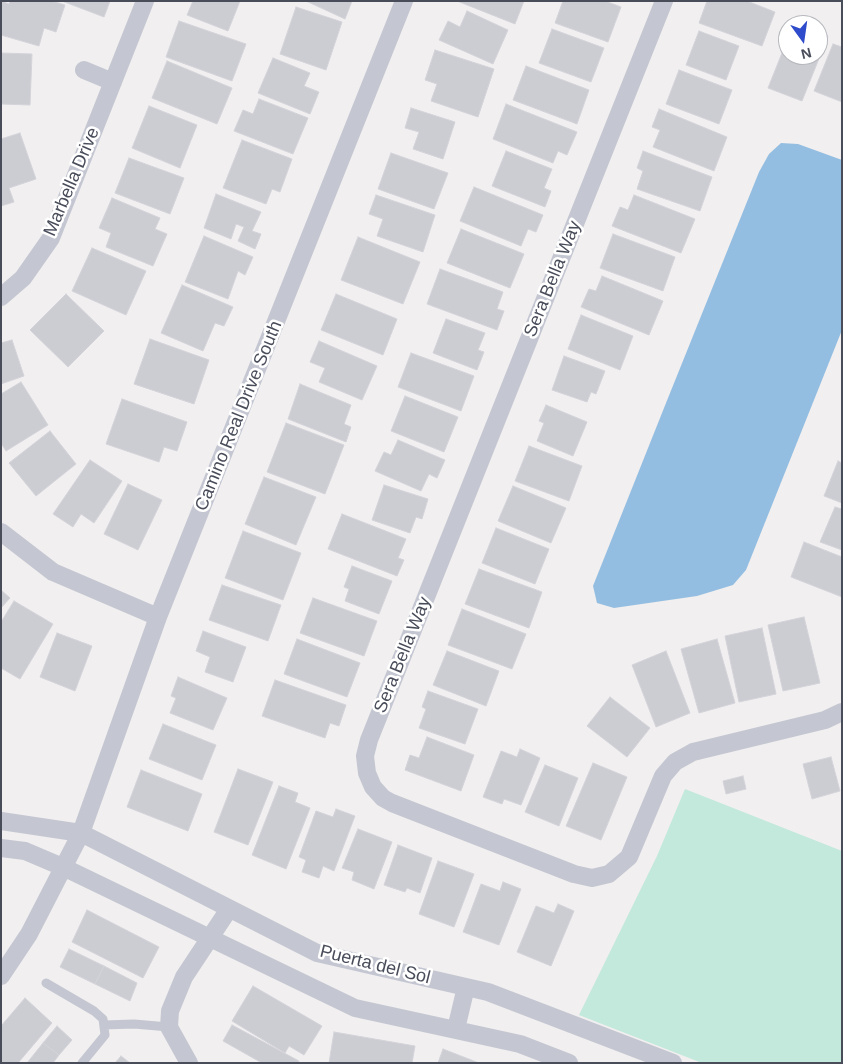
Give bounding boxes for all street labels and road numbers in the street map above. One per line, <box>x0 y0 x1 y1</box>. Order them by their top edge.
street label: Marbella Drive <box>39 124 105 240</box>
street label: Sera Bella Way <box>520 218 586 340</box>
street label: Camino Real Drive South <box>191 318 287 514</box>
street label: Sera Bella Way <box>370 594 436 716</box>
street label: Puerta del Sol <box>318 941 432 989</box>

